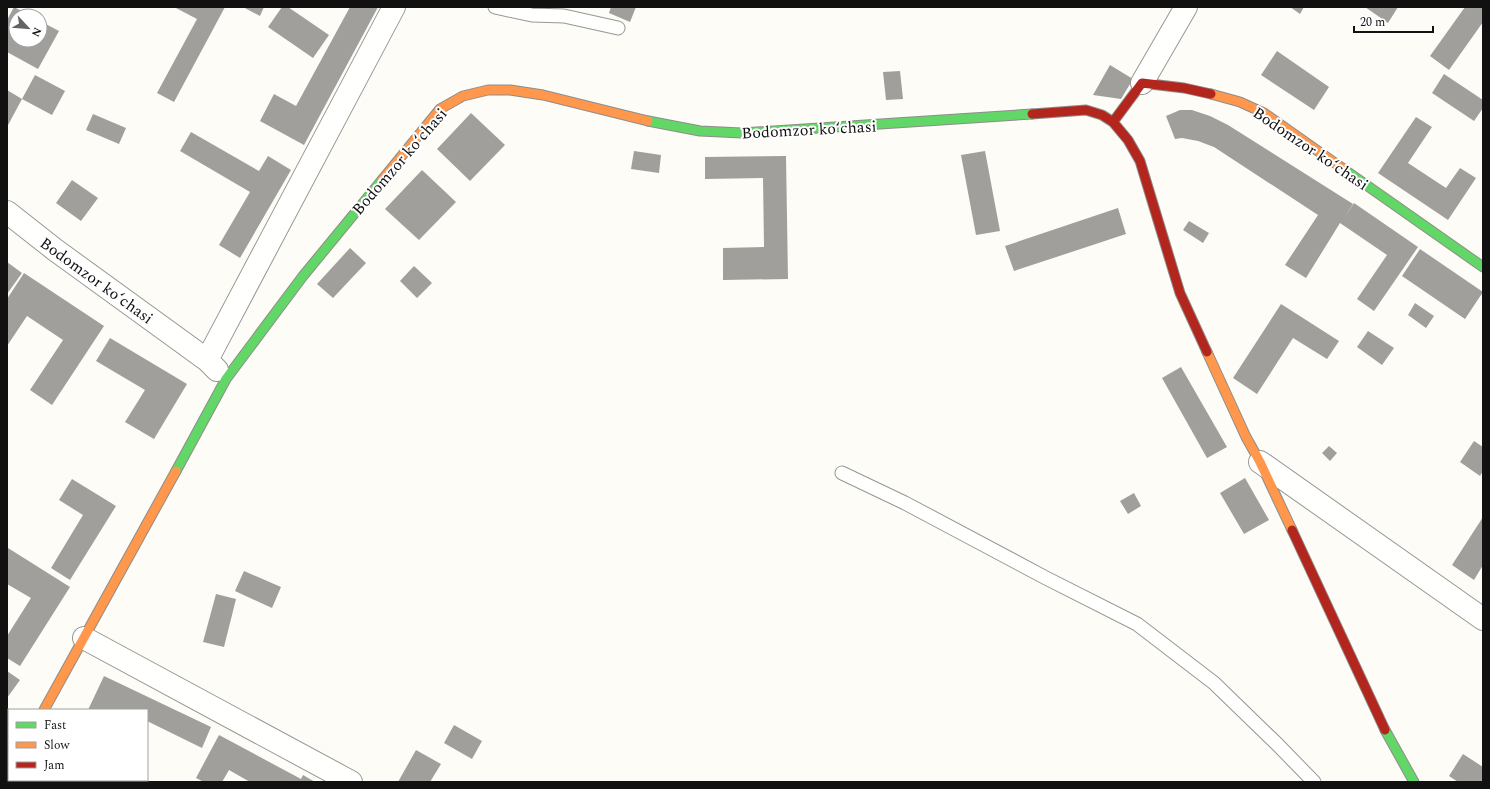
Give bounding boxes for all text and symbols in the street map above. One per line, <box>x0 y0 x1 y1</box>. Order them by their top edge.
north arrow <box>8 8 48 48</box>
scale bar <box>1354 8 1433 34</box>
text: 20 m <box>1360 13 1385 32</box>
text: N <box>27 24 46 40</box>
street label: Bodomzor koʻchasi <box>1248 101 1373 197</box>
street label: Bodomzor koʻchasi <box>346 103 453 221</box>
street label: Bodomzor koʻchasi <box>741 114 877 146</box>
street label: Bodomzor koʻchasi <box>35 231 158 330</box>
legend <box>8 709 148 781</box>
text: Fast <box>44 716 66 735</box>
text: Slow <box>44 736 70 755</box>
text: Jam <box>44 756 65 775</box>

